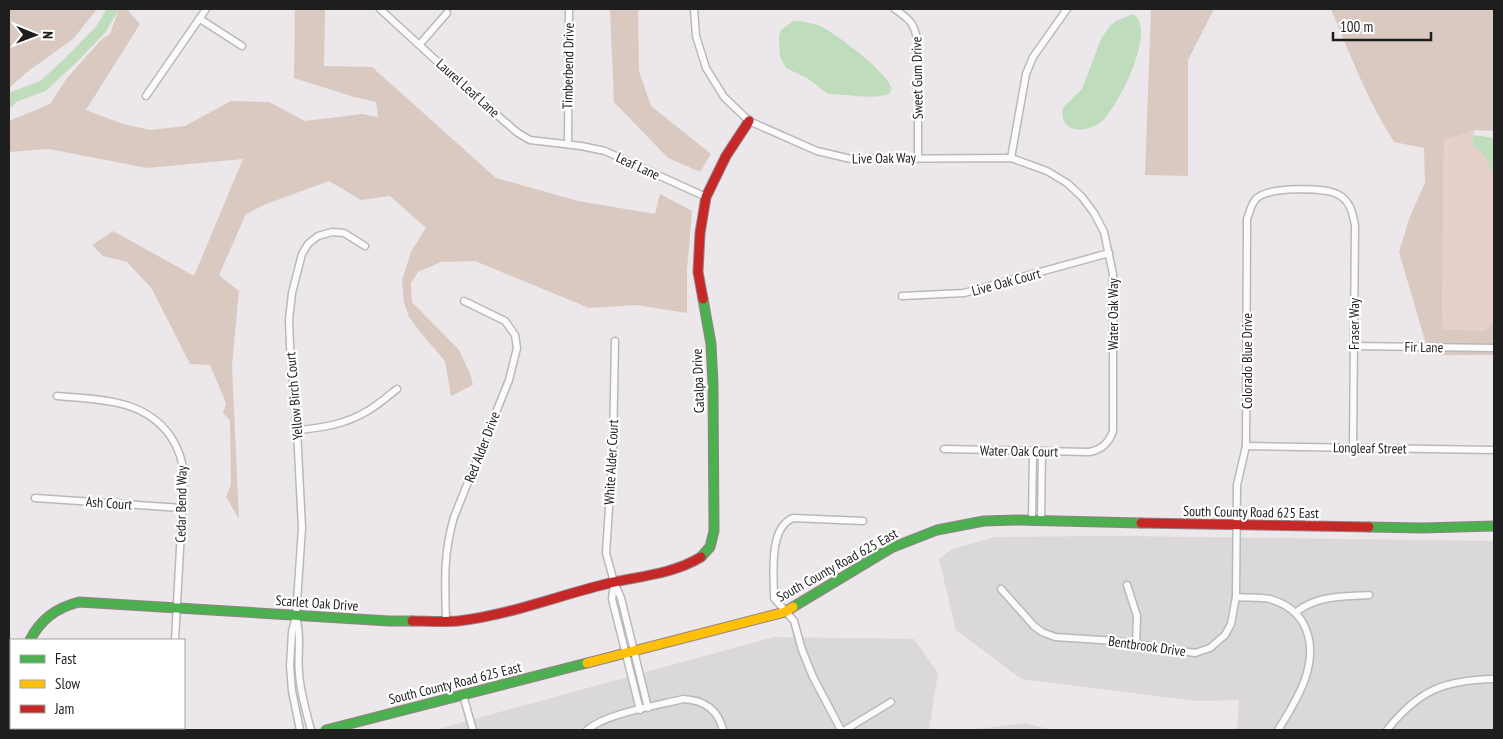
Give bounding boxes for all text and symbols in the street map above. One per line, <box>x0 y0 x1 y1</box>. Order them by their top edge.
north arrow <box>10 10 60 60</box>
scale bar <box>1333 10 1430 42</box>
text: 100 m <box>1340 17 1373 36</box>
street label: Timberbend Drive <box>558 22 578 109</box>
text: N <box>39 31 57 39</box>
street label: Sweet Gum Drive <box>907 36 927 120</box>
street label: Laurel Leaf Lane <box>432 55 504 121</box>
street label: Leaf Lane <box>613 148 663 184</box>
street label: Live Oak Way <box>852 148 917 168</box>
street label: Live Oak Court <box>970 264 1043 300</box>
street label: Water Oak Way <box>1104 277 1122 350</box>
street label: Fraser Way <box>1345 297 1363 350</box>
street label: Colorado Blue Drive <box>1238 313 1256 409</box>
street label: Fir Lane <box>1404 338 1444 356</box>
street label: Catalpa Drive <box>688 348 708 414</box>
street label: Yellow Birch Court <box>281 351 307 441</box>
street label: Red Alder Drive <box>460 409 504 485</box>
street label: White Alder Court <box>600 419 622 505</box>
street label: Longleaf Street <box>1333 438 1407 458</box>
street label: Water Oak Court <box>980 441 1058 461</box>
street label: Cedar Bend Way <box>171 464 191 543</box>
street label: Ash Court <box>85 492 133 514</box>
street label: South County Road 625 East <box>1183 502 1319 522</box>
street label: South County Road 625 East <box>773 524 901 606</box>
street label: Scarlet Oak Drive <box>275 591 359 615</box>
street label: Bentbrook Drive <box>1107 632 1187 660</box>
legend <box>10 639 185 729</box>
text: Fast <box>55 649 76 668</box>
street label: South County Road 625 East <box>387 658 523 708</box>
text: Slow <box>55 674 80 693</box>
text: Jam <box>54 699 74 718</box>

